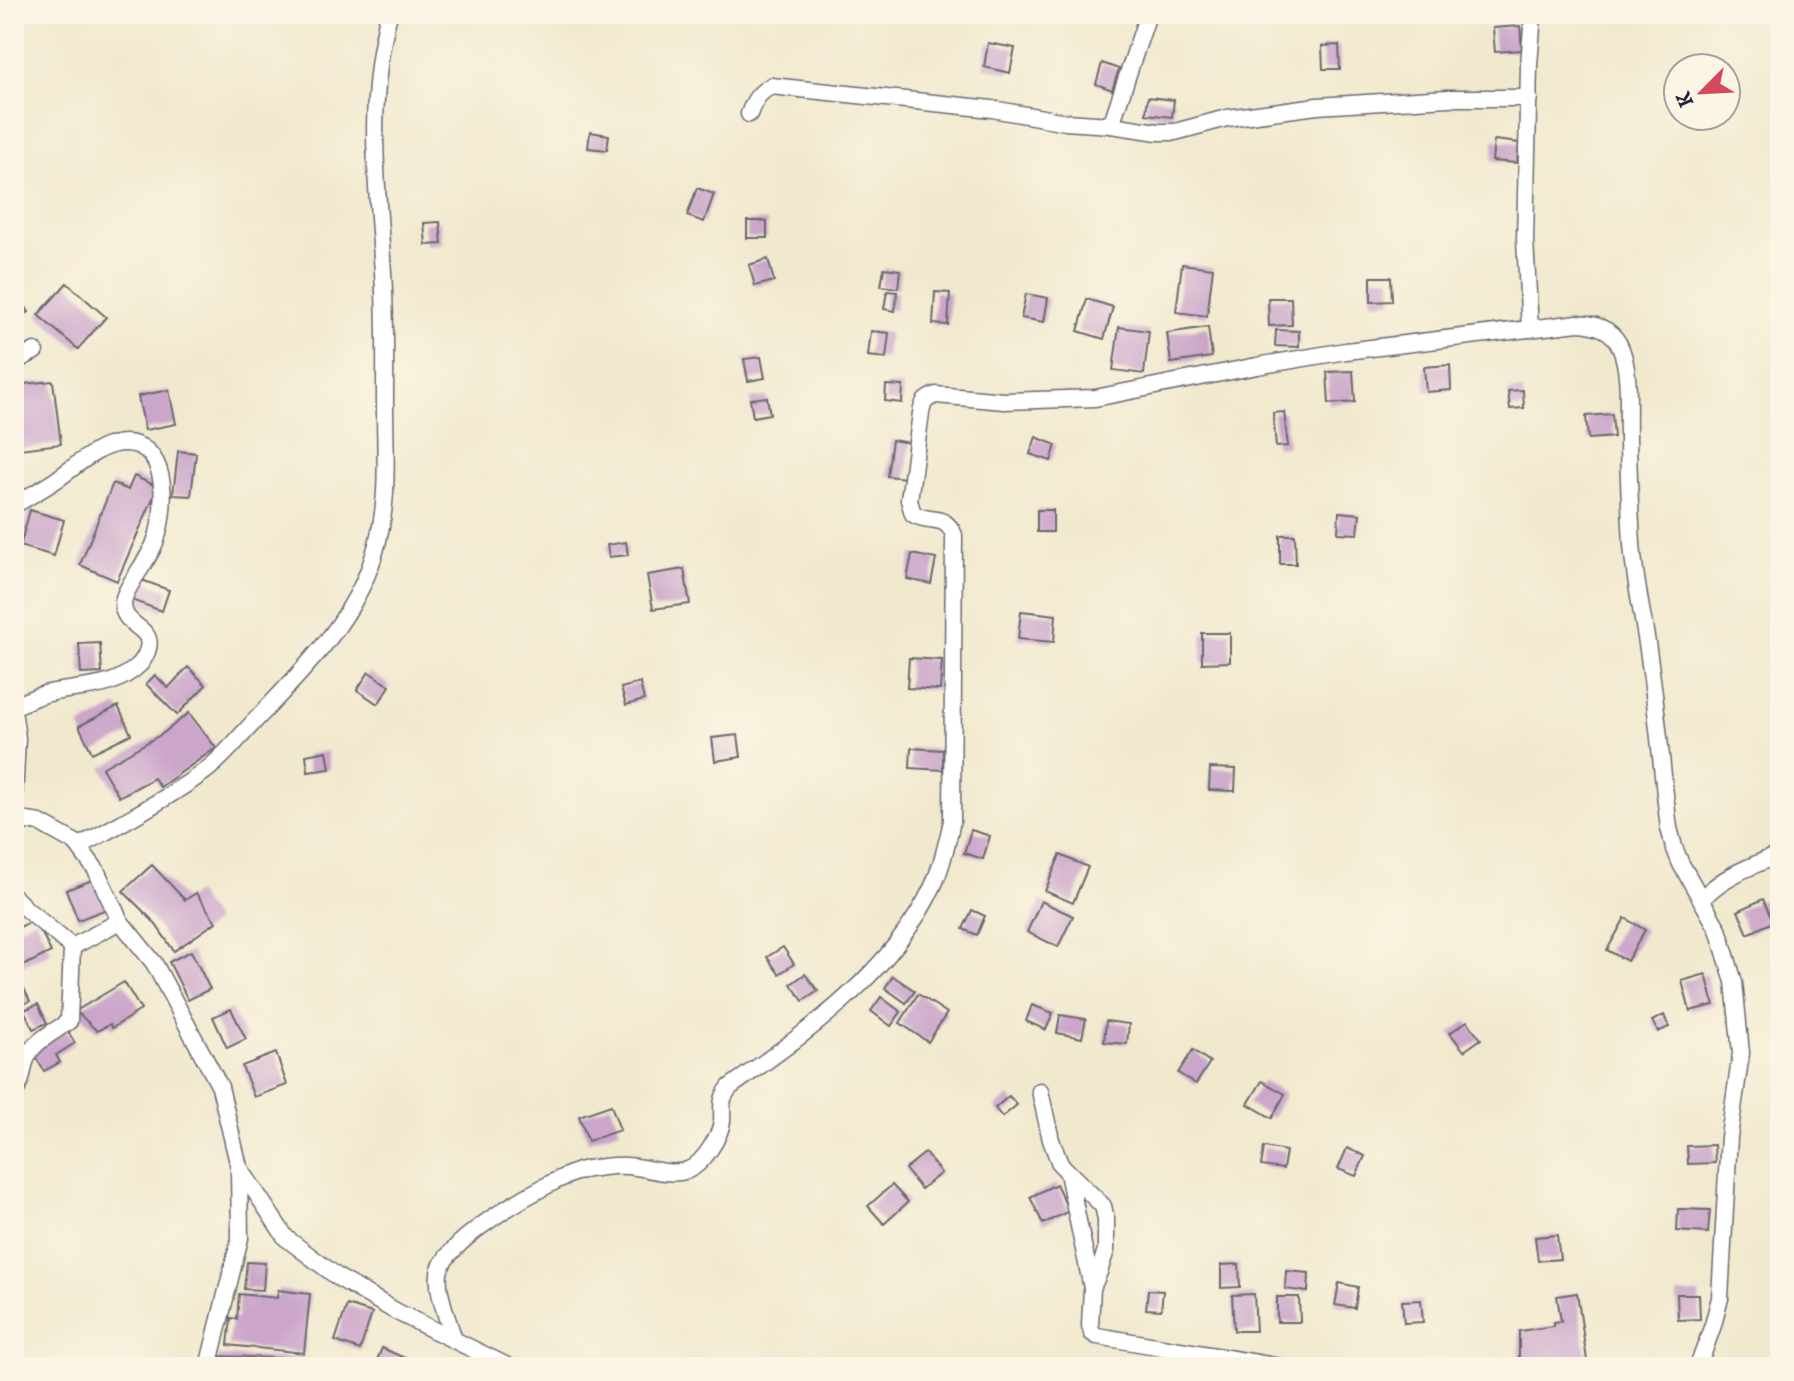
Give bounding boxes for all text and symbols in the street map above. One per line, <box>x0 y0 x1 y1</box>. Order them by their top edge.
north arrow <box>1662 52 1742 132</box>
text: K <box>1668 87 1701 112</box>

